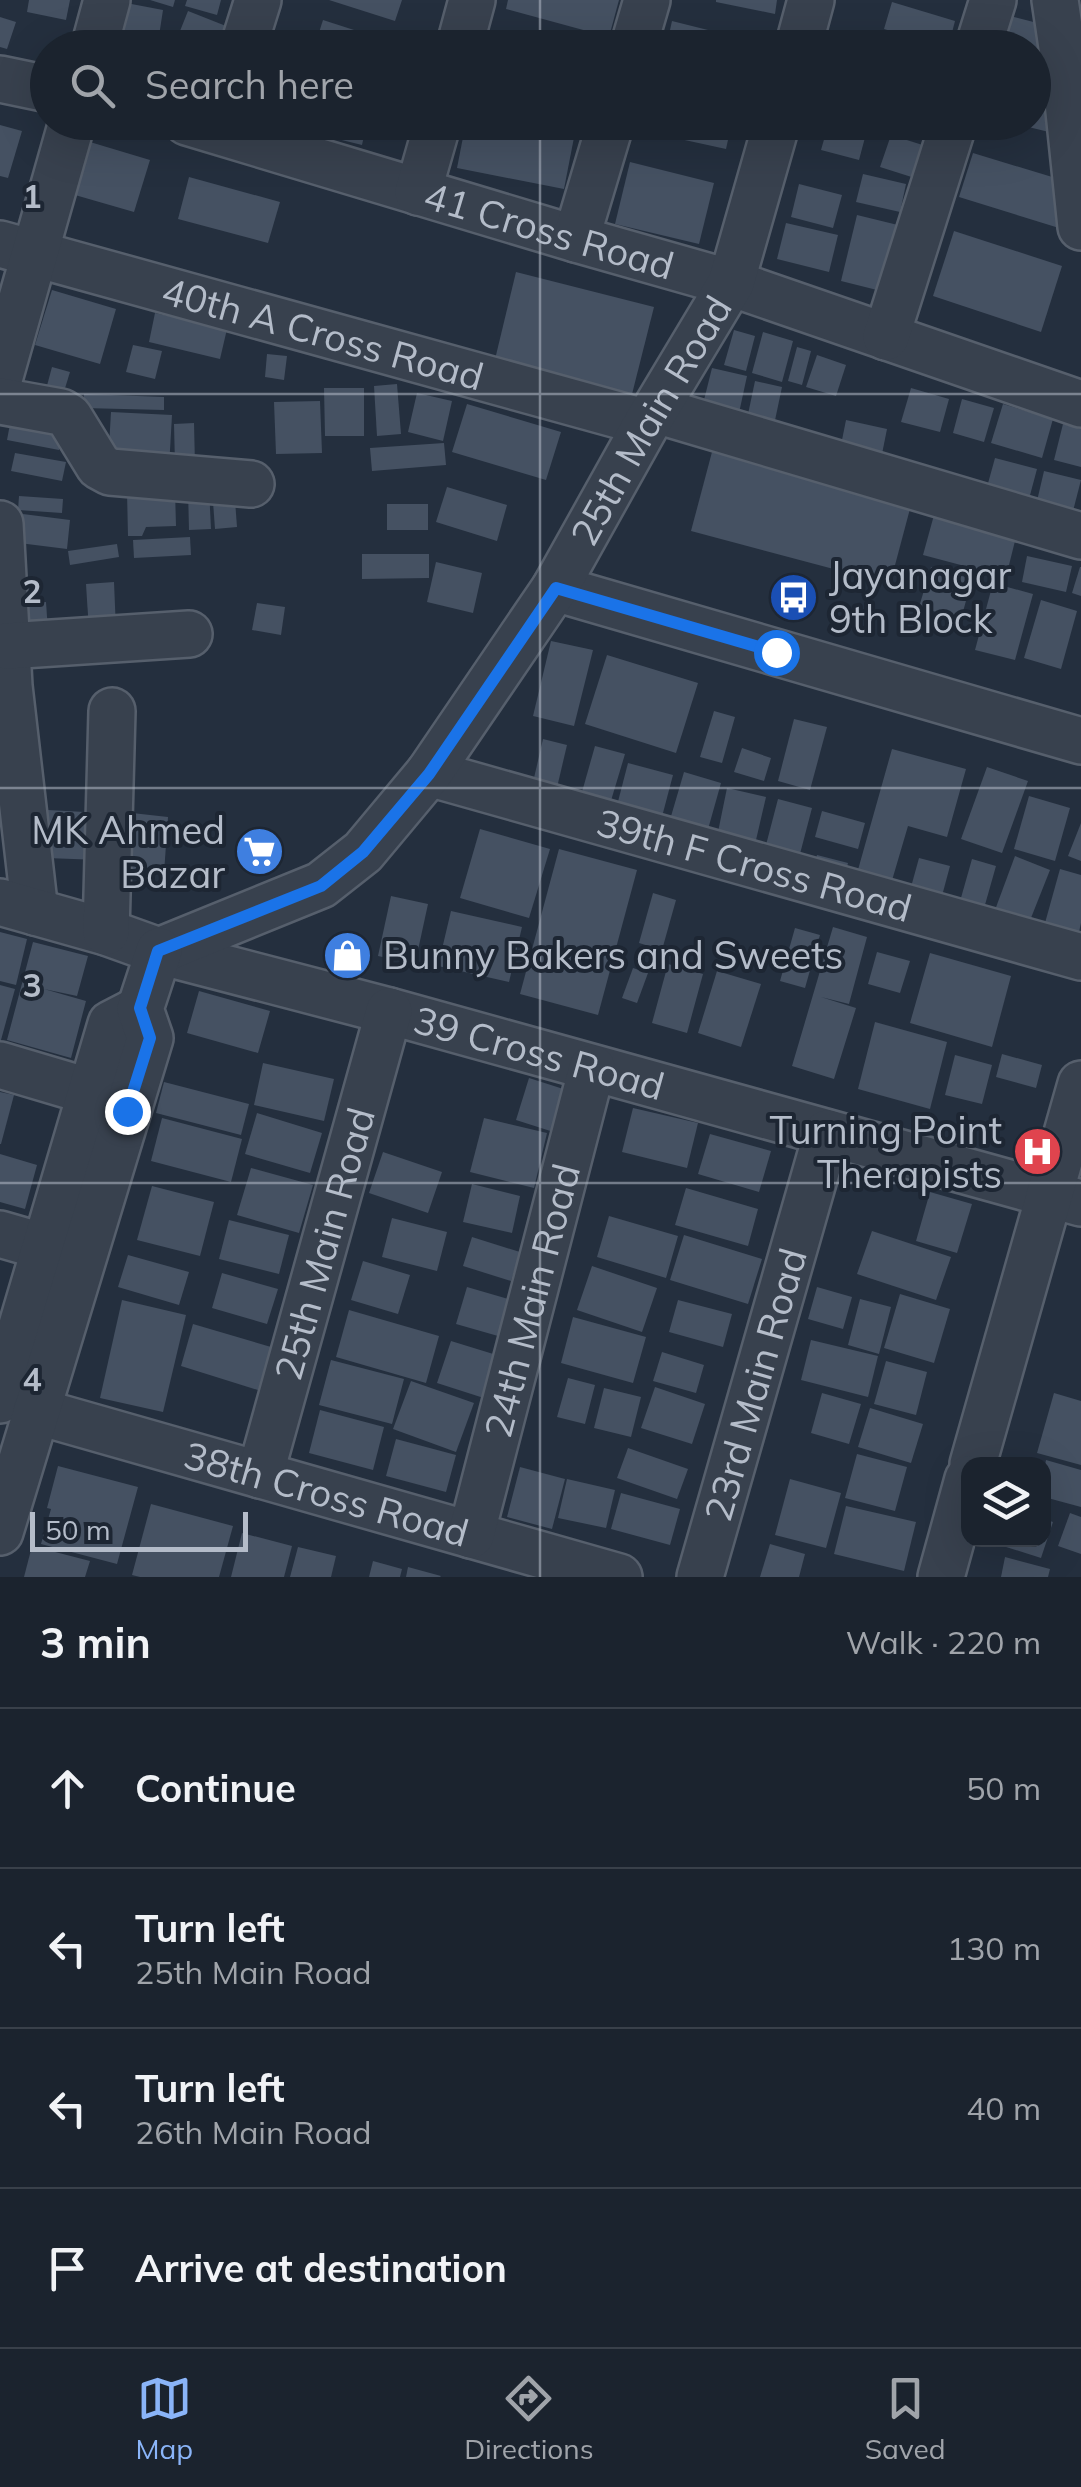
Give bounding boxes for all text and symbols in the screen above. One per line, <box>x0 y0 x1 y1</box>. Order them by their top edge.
search box <box>30 30 1051 140</box>
icon: search <box>65 58 120 113</box>
text: Search here <box>145 61 354 109</box>
street label: 41 Cross Road <box>419 171 679 290</box>
text: 1 <box>22 176 42 216</box>
street label: 40th A Cross Road <box>157 266 489 401</box>
street label: 25th Main Road <box>560 287 742 554</box>
place label: Jayanagar 9th Block <box>829 551 1011 643</box>
text: 2 <box>22 571 42 611</box>
bus stop icon: Jayanagar 9th Block <box>768 571 820 623</box>
route start <box>754 630 800 676</box>
street label: 39th F Cross Road <box>592 798 917 932</box>
place label: MK Ahmed Bazar <box>31 806 225 898</box>
supermarket icon: MK Ahmed Bazar <box>234 826 286 878</box>
shop icon: Bunny Bakers and Sweets <box>322 929 374 981</box>
place label: Bunny Bakers and Sweets <box>383 931 843 979</box>
text: 3 <box>22 965 42 1005</box>
street label: 39 Cross Road <box>409 995 670 1110</box>
route end <box>105 1089 151 1135</box>
street label: 25th Main Road <box>264 1102 385 1386</box>
place label: Turning Point Therapists <box>769 1106 1002 1198</box>
hospital icon: Turning Point Therapists <box>1011 1126 1063 1178</box>
street label: 24th Main Road <box>473 1159 590 1443</box>
street label: 23rd Main Road <box>693 1243 817 1527</box>
text: 4 <box>22 1359 42 1399</box>
street label: 38th Cross Road <box>179 1430 474 1557</box>
map controls <box>961 1457 1051 1547</box>
button: layers <box>961 1457 1051 1547</box>
scale bar <box>30 1507 248 1552</box>
text: 50 m <box>45 1512 111 1547</box>
text: 3 min <box>40 1616 151 1669</box>
text: Walk · 220 m <box>846 1622 1041 1662</box>
icon: ahead <box>40 1761 95 1816</box>
text: Continue <box>135 1764 296 1812</box>
text: 50 m <box>966 1768 1041 1808</box>
text: Turn left <box>135 1904 285 1952</box>
icon: left <box>40 1921 95 1976</box>
text: 130 m <box>947 1928 1041 1968</box>
text: 25th Main Road <box>135 1952 372 1992</box>
text: Turn left <box>135 2064 285 2112</box>
icon: left <box>40 2081 95 2136</box>
text: 40 m <box>966 2088 1041 2128</box>
text: 26th Main Road <box>135 2112 372 2152</box>
icon: arrive <box>40 2241 95 2296</box>
text: Arrive at destination <box>135 2244 507 2292</box>
tab: Map <box>136 2371 193 2466</box>
tab: Directions <box>464 2371 594 2466</box>
tab: Saved <box>865 2371 945 2466</box>

